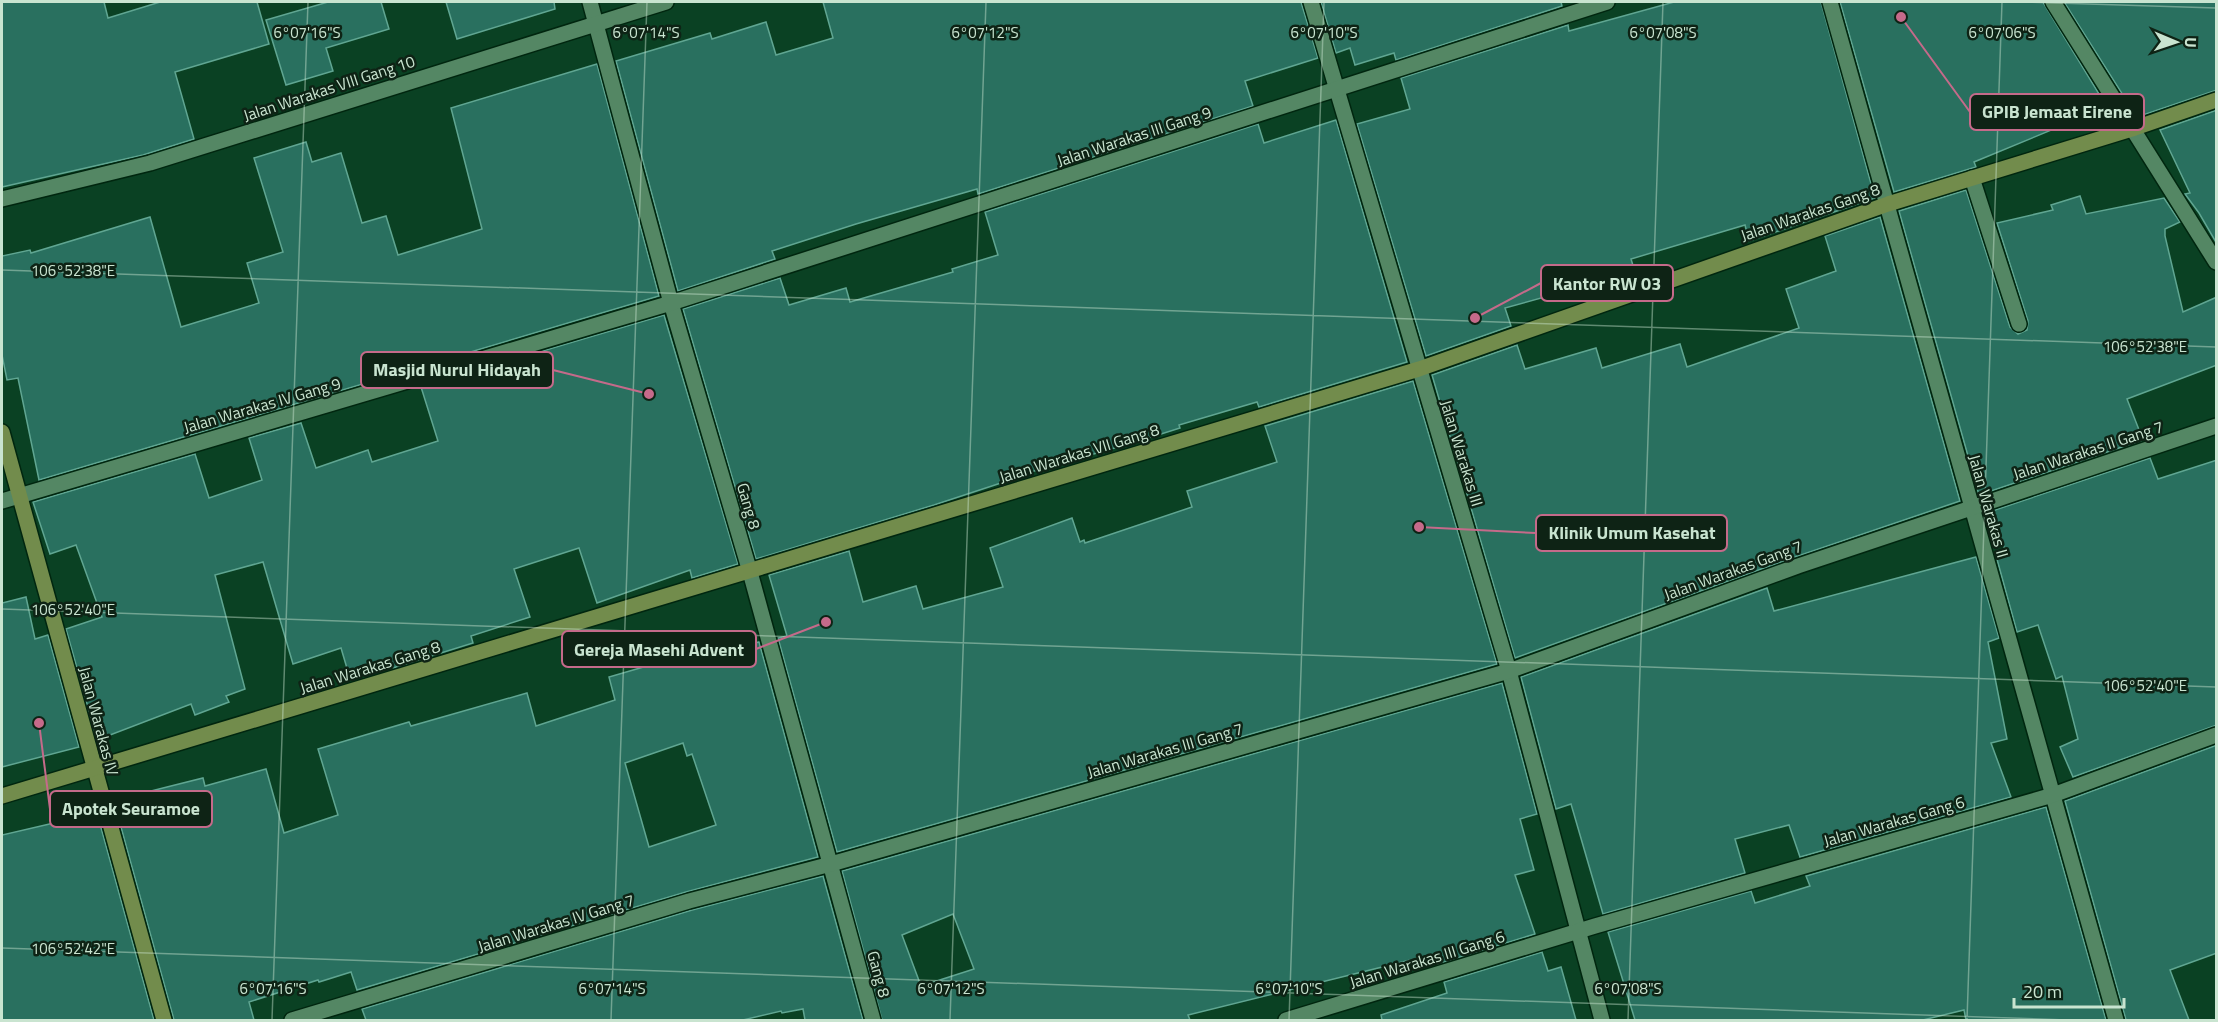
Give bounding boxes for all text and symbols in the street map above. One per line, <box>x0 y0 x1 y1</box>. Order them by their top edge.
north arrow <box>2146 12 2206 72</box>
text: 6°07'16"S <box>273 21 341 44</box>
text: 6°07'14"S <box>612 21 680 44</box>
text: 6°07'12"S <box>951 21 1019 44</box>
text: 6°07'10"S <box>1290 21 1358 44</box>
text: 6°07'08"S <box>1629 21 1697 44</box>
text: 6°07'06"S <box>1968 21 2036 44</box>
text: U <box>2179 37 2203 48</box>
street label: Jalan Warakas VIII Gang 10 <box>240 49 418 127</box>
callout: GPIB Jemaat Eirene <box>1970 94 2144 130</box>
text: GPIB Jemaat Eirene <box>1982 98 2132 125</box>
street label: Jalan Warakas III Gang 9 <box>1054 100 1214 172</box>
street label: Jalan Warakas Gang 8 <box>1737 177 1883 247</box>
text: 106°52'38"E <box>31 259 115 282</box>
callout: Kantor RW 03 <box>1541 265 1673 301</box>
text: Kantor RW 03 <box>1553 270 1661 297</box>
text: 106°52'38"E <box>2103 335 2187 358</box>
callout: Masjid Nurul Hidayah <box>361 352 553 388</box>
text: Masjid Nurul Hidayah <box>373 356 541 383</box>
street label: Jalan Warakas IV Gang 9 <box>181 371 343 439</box>
street label: Jalan Warakas III <box>1434 397 1490 509</box>
street label: Jalan Warakas II Gang 7 <box>2010 414 2166 486</box>
street label: Jalan Warakas VII Gang 8 <box>996 417 1162 489</box>
street label: Jalan Warakas II <box>1963 452 2015 560</box>
street label: Gang 8 <box>731 480 767 532</box>
callout: Klinik Umum Kasehat <box>1536 515 1727 551</box>
text: Klinik Umum Kasehat <box>1549 519 1716 546</box>
street label: Jalan Warakas Gang 7 <box>1660 534 1806 606</box>
text: 106°52'40"E <box>31 598 115 621</box>
callout: Gereja Masehi Advent <box>562 631 756 667</box>
street label: Jalan Warakas Gang 8 <box>297 634 443 700</box>
text: Gereja Masehi Advent <box>574 636 744 663</box>
street label: Jalan Warakas IV <box>73 664 125 778</box>
text: 106°52'40"E <box>2103 674 2187 697</box>
street label: Jalan Warakas III Gang 7 <box>1084 716 1246 784</box>
street label: Jalan Warakas Gang 6 <box>1821 789 1967 853</box>
callout: Apotek Seuramoe <box>50 791 212 827</box>
text: Apotek Seuramoe <box>62 795 200 822</box>
street label: Jalan Warakas IV Gang 7 <box>475 888 637 958</box>
street label: Jalan Warakas III Gang 6 <box>1346 924 1508 994</box>
text: 106°52'42"E <box>31 937 115 960</box>
street label: Gang 8 <box>861 948 897 1000</box>
scale bar <box>2014 971 2124 1009</box>
text: 6°07'16"S <box>239 977 307 1000</box>
text: 6°07'14"S <box>578 977 646 1000</box>
text: 6°07'12"S <box>917 977 985 1000</box>
text: 6°07'10"S <box>1255 977 1323 1000</box>
text: 6°07'08"S <box>1594 977 1662 1000</box>
text: 20 m <box>2023 978 2062 1005</box>

